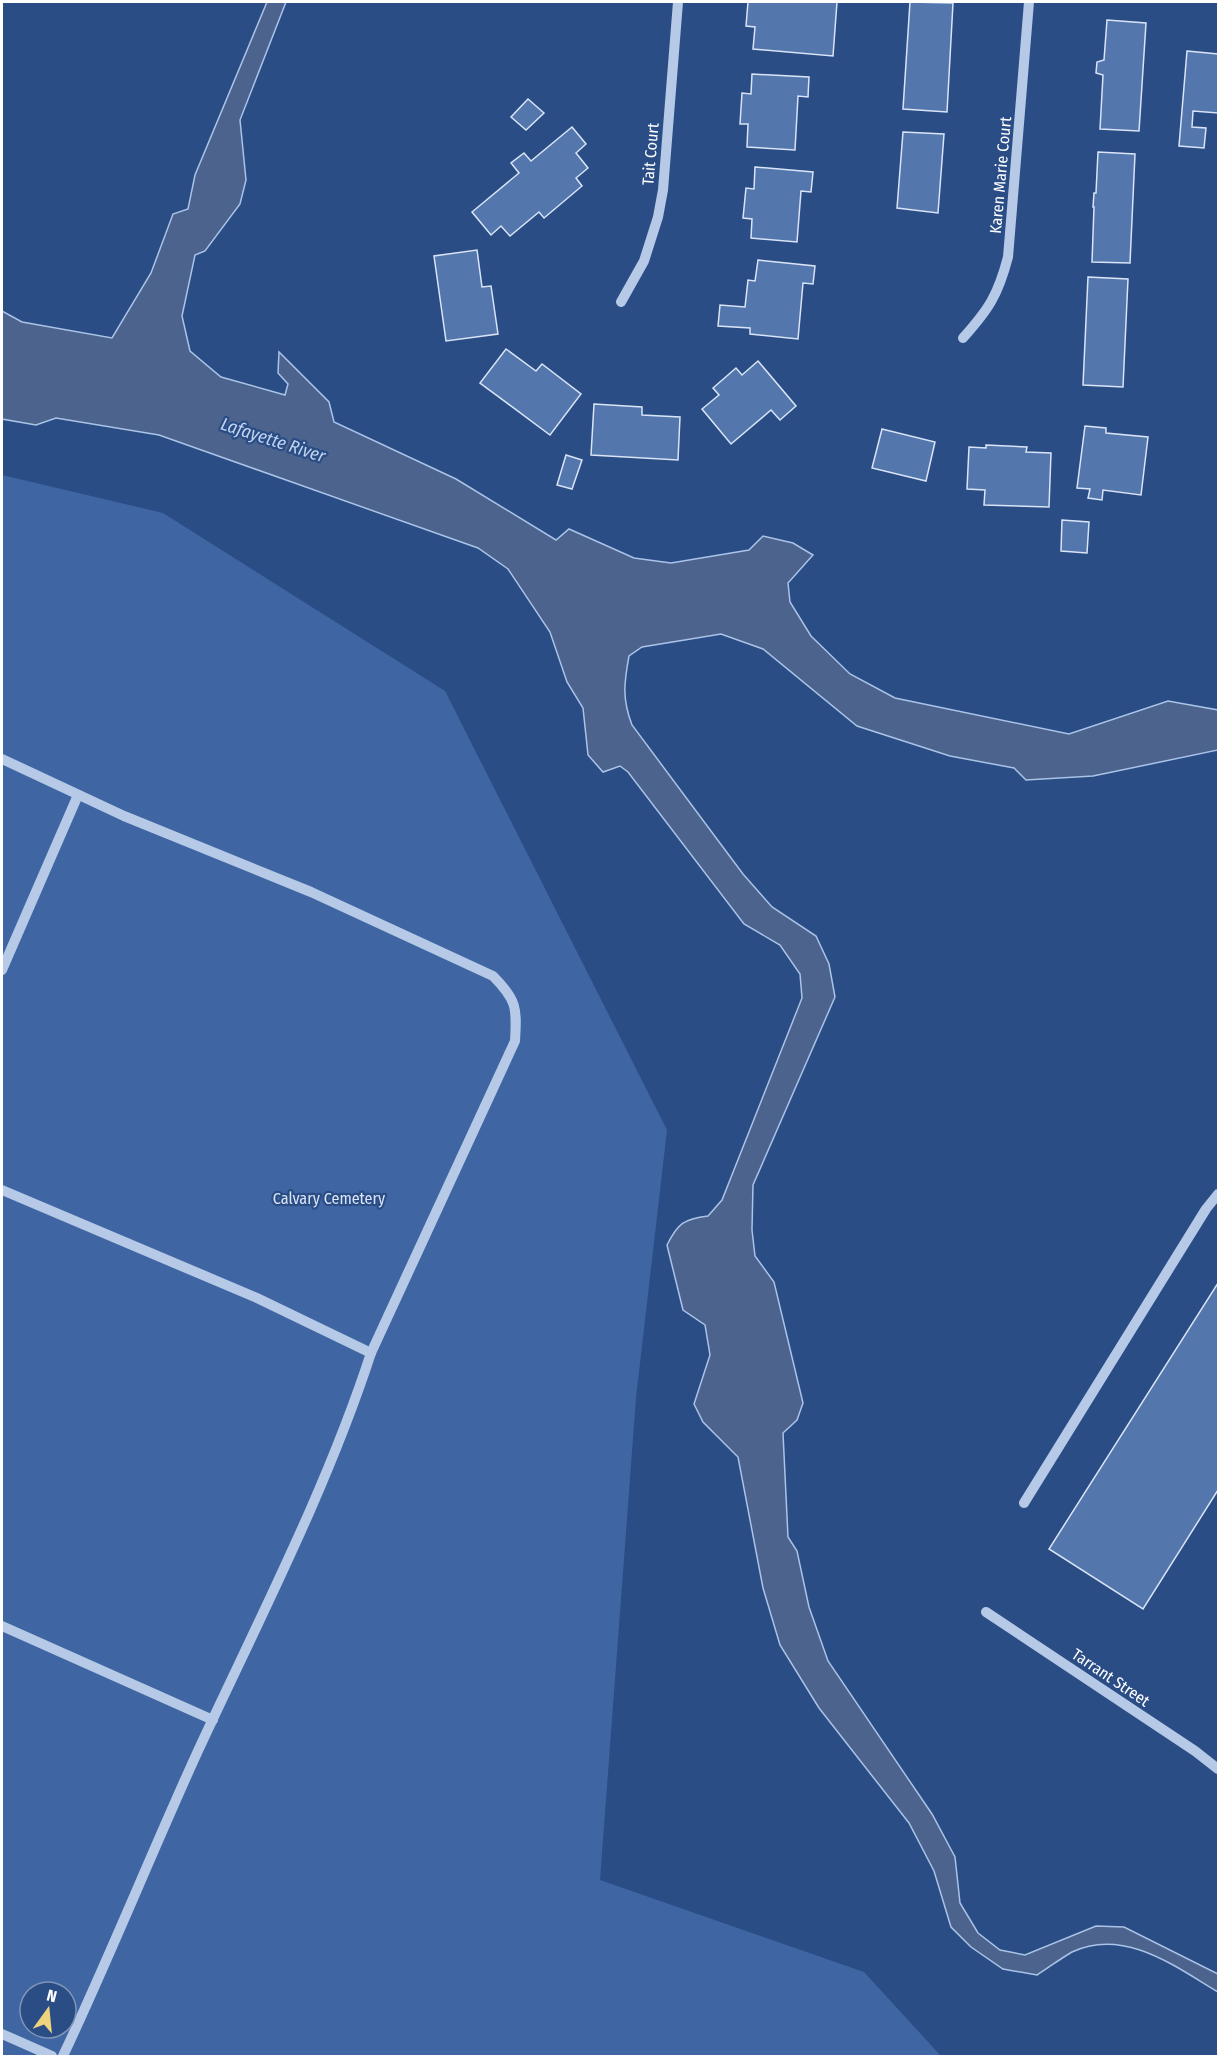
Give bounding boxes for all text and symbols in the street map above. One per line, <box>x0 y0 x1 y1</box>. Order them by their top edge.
street label: Karen Marie Court <box>986 115 1015 234</box>
street label: Tait Court <box>638 121 663 186</box>
water label: Lafayette River <box>218 413 329 467</box>
park label: Calvary Cemetery <box>273 1189 386 1208</box>
street label: Tarrant Street <box>1068 1644 1154 1711</box>
north arrow <box>18 1980 78 2040</box>
text: N <box>45 1986 59 2006</box>

